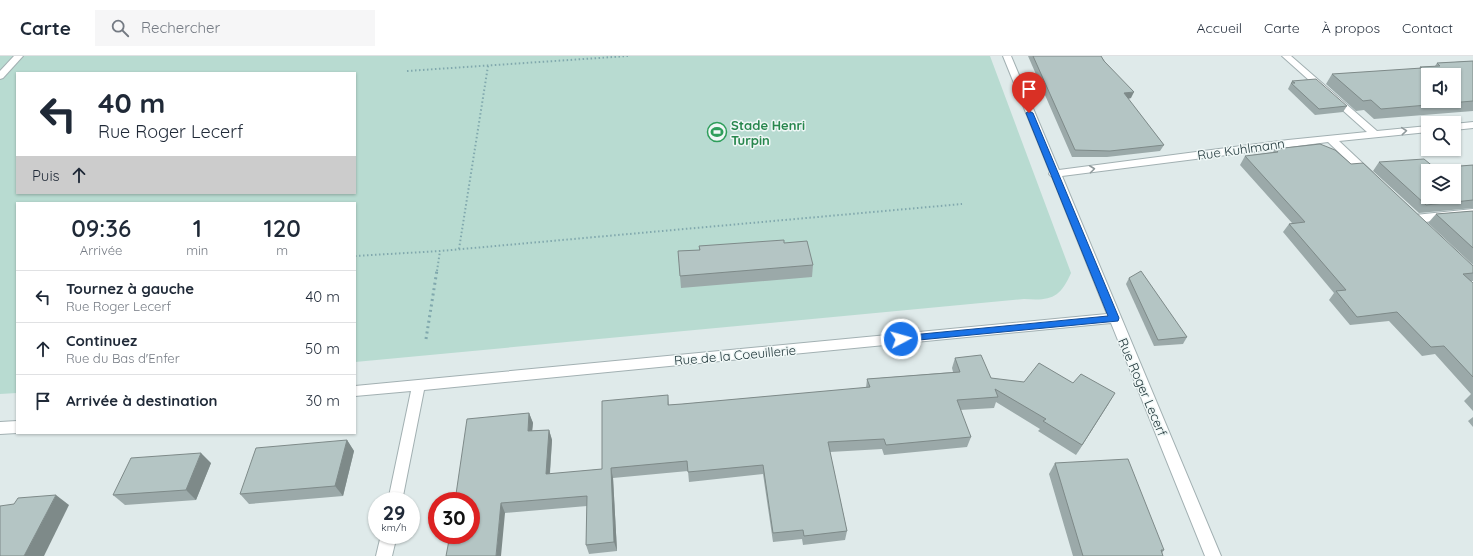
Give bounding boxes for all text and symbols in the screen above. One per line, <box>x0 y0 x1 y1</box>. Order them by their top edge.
search box <box>95 10 375 46</box>
text: Carte <box>20 16 71 40</box>
icon: search <box>109 17 131 39</box>
text: Rechercher <box>141 18 220 37</box>
text: Accueil <box>1196 19 1242 37</box>
text: Carte <box>1264 19 1300 37</box>
text: À propos <box>1322 19 1380 37</box>
text: Contact <box>1402 19 1453 37</box>
map controls <box>1421 68 1461 204</box>
button: sound <box>1421 68 1461 108</box>
pin <box>1012 72 1046 113</box>
icon: arrive <box>1018 78 1040 100</box>
text: 40 m <box>98 85 165 120</box>
icon: left <box>32 88 84 140</box>
button: search <box>1421 116 1461 156</box>
place label: Stade Henri Turpin <box>731 117 805 148</box>
text: Rue Roger Lecerf <box>98 120 244 143</box>
sports icon: Stade Henri Turpin <box>706 121 728 143</box>
one-way arrow <box>1401 127 1407 136</box>
street label: Rue Kuhlmann <box>1196 135 1286 163</box>
icon: ahead <box>68 164 90 186</box>
one-way arrow <box>1089 164 1095 173</box>
button: layers <box>1421 164 1461 204</box>
text: Puis <box>32 166 60 185</box>
text: 09:36 <box>71 213 131 243</box>
text: 1 <box>193 213 202 243</box>
text: 120 <box>264 213 301 243</box>
text: Arrivée <box>80 242 122 258</box>
text: min <box>186 242 208 258</box>
text: m <box>276 242 288 258</box>
text: Tournez à gauche <box>66 279 194 298</box>
icon: left <box>32 286 54 308</box>
text: 40 m <box>305 287 340 306</box>
text: Rue Roger Lecerf <box>66 298 171 314</box>
position arrow <box>880 318 922 360</box>
text: Continuez <box>66 331 137 350</box>
street label: Rue Roger Lecerf <box>1115 335 1171 439</box>
icon: ahead <box>32 338 54 360</box>
text: 50 m <box>305 339 340 358</box>
street label: Rue de la Coeuillerie <box>673 342 797 368</box>
text: Rue du Bas d'Enfer <box>66 350 180 366</box>
icon: arrive <box>32 390 54 412</box>
text: Arrivée à destination <box>66 391 218 410</box>
text: 30 m <box>305 391 340 410</box>
speed limit sign: 30 <box>428 492 480 544</box>
text: 29 <box>383 500 405 525</box>
text: km/h <box>381 521 407 534</box>

